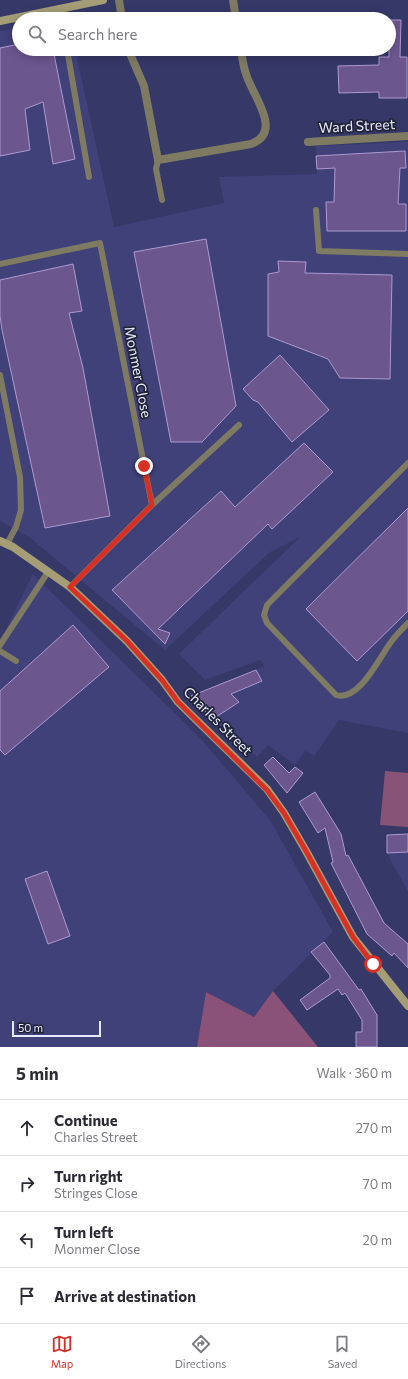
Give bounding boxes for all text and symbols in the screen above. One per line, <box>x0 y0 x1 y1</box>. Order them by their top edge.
search box <box>12 12 396 56</box>
icon: search <box>26 23 48 45</box>
text: Search here <box>58 25 137 43</box>
street label: Ward Street <box>318 115 396 136</box>
street label: Monmer Close <box>121 325 156 419</box>
route end <box>135 457 153 475</box>
street label: Charles Street <box>180 683 256 759</box>
route start <box>364 955 382 973</box>
scale bar <box>12 1019 101 1038</box>
text: 50 m <box>18 1021 43 1034</box>
text: 5 min <box>16 1063 59 1084</box>
text: Walk · 360 m <box>317 1065 392 1081</box>
text: Continue <box>54 1111 118 1129</box>
icon: ahead <box>16 1117 38 1139</box>
text: 270 m <box>356 1120 392 1136</box>
text: Charles Street <box>54 1129 138 1145</box>
text: Turn right <box>54 1167 123 1185</box>
icon: right <box>16 1173 38 1195</box>
text: 70 m <box>363 1176 392 1192</box>
text: Stringes Close <box>54 1185 138 1201</box>
text: Turn left <box>54 1223 113 1241</box>
icon: left <box>16 1229 38 1251</box>
text: 20 m <box>363 1232 392 1248</box>
text: Monmer Close <box>54 1241 140 1257</box>
icon: arrive <box>16 1285 38 1307</box>
text: Arrive at destination <box>54 1287 196 1305</box>
tab: Map <box>51 1333 73 1370</box>
tab: Directions <box>175 1333 226 1370</box>
tab: Saved <box>328 1333 357 1370</box>

